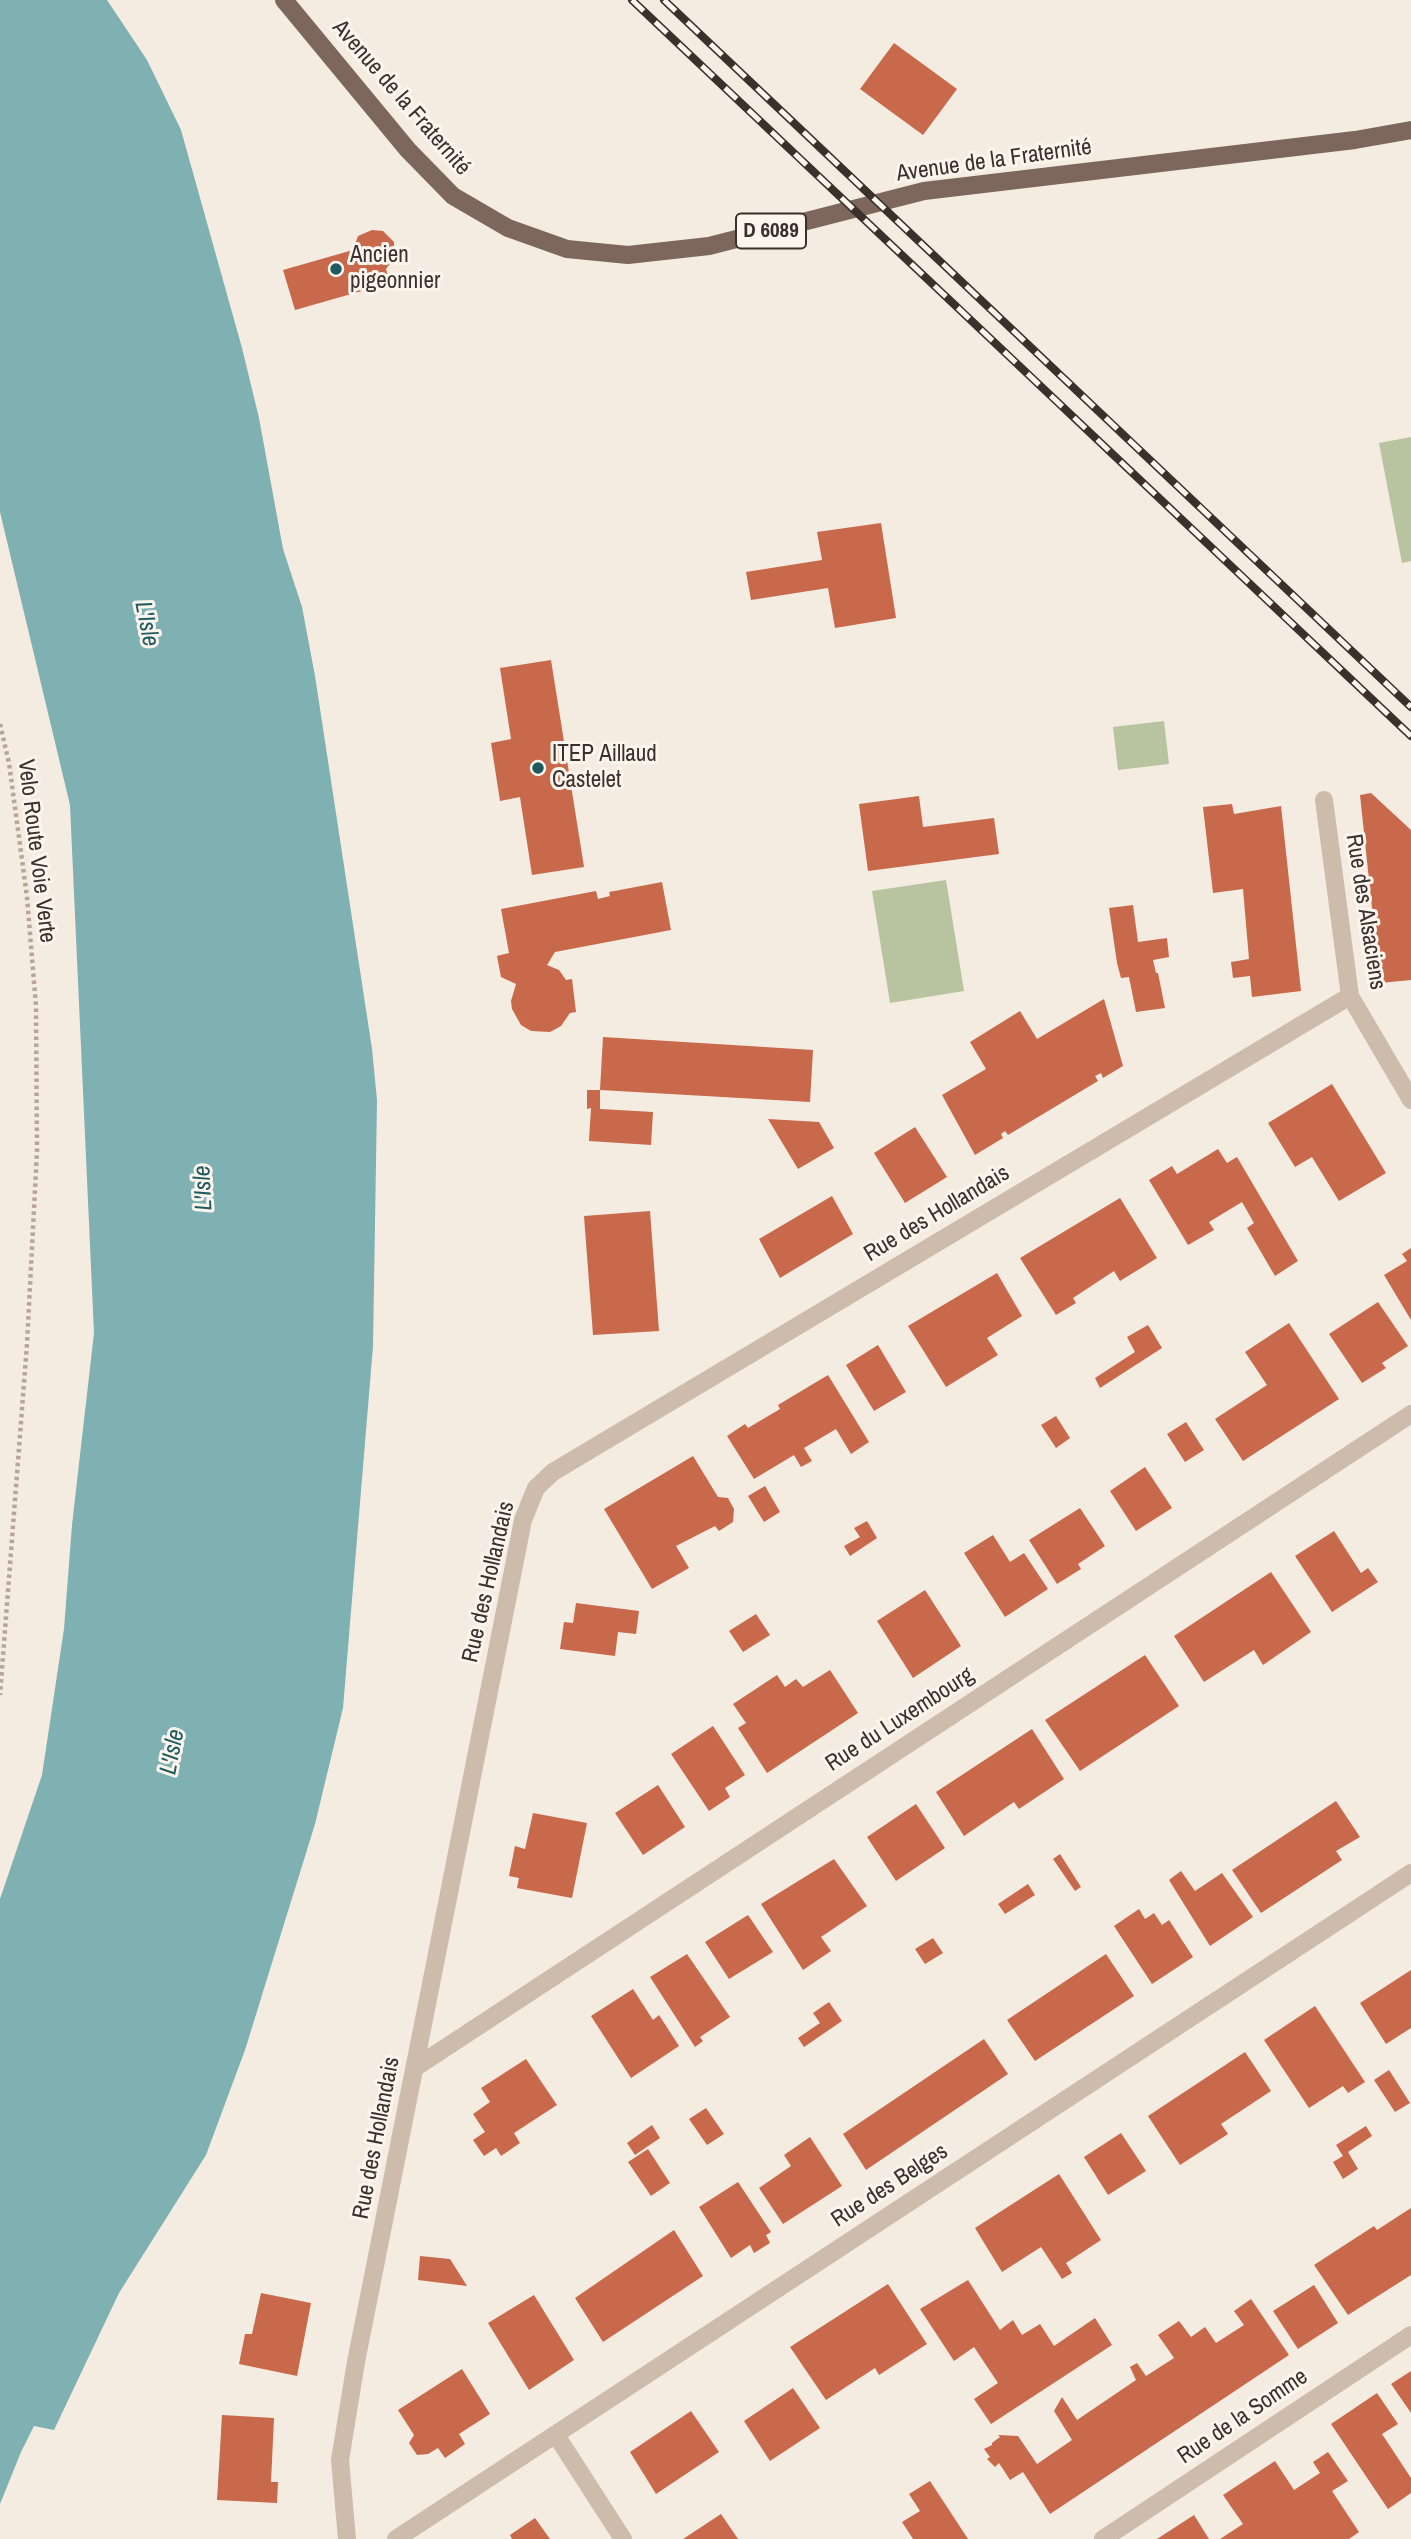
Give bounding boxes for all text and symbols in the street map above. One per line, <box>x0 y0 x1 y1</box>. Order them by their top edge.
street label: Avenue de la Fraternité <box>326 15 476 181</box>
street label: Avenue de la Fraternité <box>895 134 1093 188</box>
road number: D 6089 <box>736 214 806 248</box>
place label: Ancien pigeonnier <box>350 242 440 296</box>
marker: Ancien pigeonnier <box>328 261 344 277</box>
water label: L'Isle <box>128 599 164 649</box>
place label: ITEP Aillaud Castelet <box>552 741 657 795</box>
street label: Velo Route Voie Verte <box>11 758 61 944</box>
marker: ITEP Aillaud Castelet <box>530 760 546 776</box>
street label: Rue des Alsaciens <box>1339 832 1391 992</box>
street label: Rue des Hollandais <box>859 1160 1015 1268</box>
water label: L'Isle <box>188 1165 220 1211</box>
street label: Rue des Hollandais <box>457 1499 521 1665</box>
street label: Rue du Luxembourg <box>821 1662 979 1778</box>
water label: L'Isle <box>155 1727 191 1777</box>
street label: Rue des Hollandais <box>348 2055 406 2221</box>
street label: Rue des Belges <box>827 2138 953 2234</box>
street label: Rue de la Somme <box>1173 2363 1313 2471</box>

